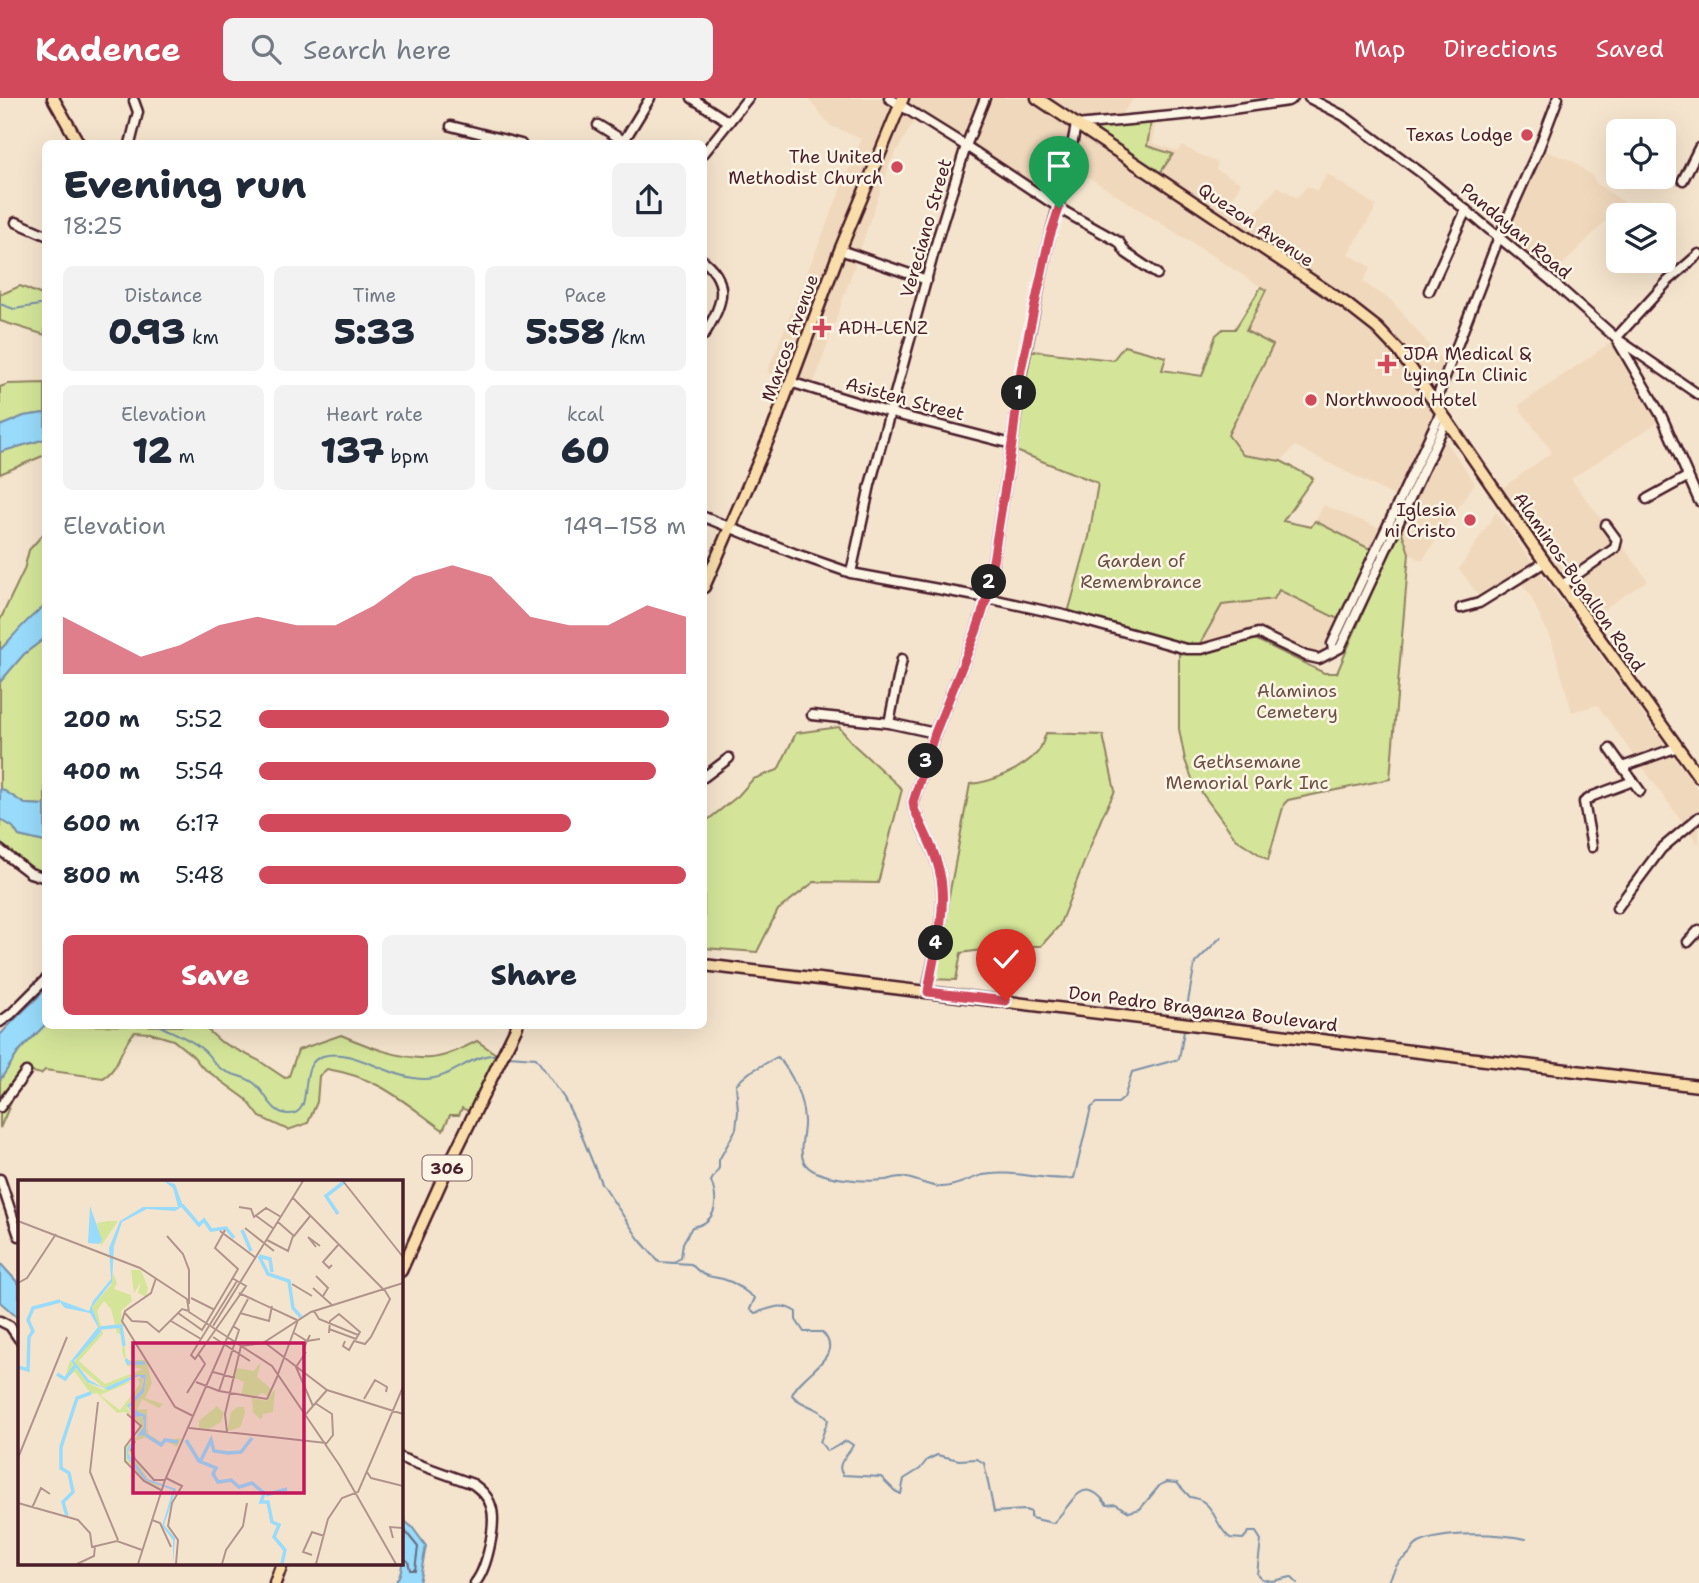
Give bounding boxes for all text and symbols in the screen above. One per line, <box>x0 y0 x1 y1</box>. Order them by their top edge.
search box <box>223 18 713 81</box>
text: Kadence <box>35 27 181 72</box>
icon: search <box>247 30 285 68</box>
text: Search here <box>303 32 451 67</box>
text: Map <box>1354 33 1405 65</box>
text: Directions <box>1443 33 1558 65</box>
text: Saved <box>1596 33 1664 65</box>
map controls <box>1606 119 1676 273</box>
button: locate <box>1606 119 1676 189</box>
place label: Texas Lodge <box>1406 123 1513 147</box>
marker: Texas Lodge <box>1519 127 1535 143</box>
pin <box>1029 136 1089 208</box>
place label: The United Methodist Church <box>728 145 883 190</box>
icon: arrive <box>1040 147 1078 185</box>
street label: Vereciano Street <box>895 156 957 300</box>
text: Evening run <box>63 159 306 210</box>
marker: The United Methodist Church <box>889 159 905 175</box>
button: share <box>612 163 686 237</box>
street label: Quezon Avenue <box>1193 177 1319 273</box>
street label: Pandayan Road <box>1456 178 1576 284</box>
button: layers <box>1606 203 1676 273</box>
text: 18:25 <box>63 211 122 241</box>
street label: Marcos Avenue <box>756 271 824 405</box>
text: Distance <box>125 283 202 308</box>
text: Time <box>353 283 396 308</box>
text: Pace <box>565 283 606 308</box>
text: 0.93 <box>108 308 186 355</box>
text: 5:33 <box>334 308 415 355</box>
text: 5:58 <box>525 308 605 355</box>
place label: ADH-LENZ <box>838 316 928 340</box>
marker: ADH-LENZ <box>812 318 832 338</box>
text: km <box>186 325 219 350</box>
text: /km <box>605 325 646 350</box>
place label: JDA Medical & Lying In Clinic <box>1403 342 1532 387</box>
marker: JDA Medical & Lying In Clinic <box>1377 354 1397 374</box>
street label: Asisten Street <box>843 372 967 426</box>
pin: 1 <box>1002 376 1036 410</box>
text: 1 <box>1014 380 1023 405</box>
place label: Northwood Hotel <box>1325 388 1478 412</box>
marker: Northwood Hotel <box>1303 392 1319 408</box>
text: Elevation <box>121 402 206 427</box>
text: Heart rate <box>326 402 423 427</box>
text: kcal <box>567 402 604 427</box>
text: 12 <box>132 427 172 474</box>
text: 137 <box>320 427 384 474</box>
text: 60 <box>561 427 610 474</box>
text: m <box>172 444 195 469</box>
text: bpm <box>384 444 429 469</box>
street label: Alaminos-Bugallon Road <box>1508 487 1650 677</box>
place label: Iglesia ni Cristo <box>1384 498 1456 543</box>
text: Elevation <box>63 511 166 541</box>
text: 149–158 m <box>564 511 686 541</box>
marker: Iglesia ni Cristo <box>1462 512 1478 528</box>
park label: Garden of Remembrance <box>1080 549 1202 594</box>
pin: 2 <box>972 564 1006 600</box>
text: 2 <box>982 569 995 594</box>
park label: Alaminos Cemetery <box>1256 679 1338 724</box>
text: 200 m <box>63 704 140 734</box>
text: 5:52 <box>175 704 223 734</box>
pin: 3 <box>908 744 944 778</box>
text: 3 <box>919 748 932 773</box>
park label: Gethsemane Memorial Park Inc <box>1166 750 1328 795</box>
text: 400 m <box>63 756 140 786</box>
text: 5:54 <box>175 756 224 786</box>
text: 600 m <box>63 808 140 838</box>
text: 6:17 <box>175 808 220 838</box>
text: 800 m <box>63 860 140 890</box>
text: 5:48 <box>175 860 225 890</box>
pin: 4 <box>918 926 954 960</box>
pin <box>976 929 1036 1001</box>
text: 4 <box>929 930 942 955</box>
button: Save <box>63 935 368 1015</box>
button: Share <box>382 935 686 1015</box>
icon: check <box>987 940 1025 978</box>
street label: Don Pedro Braganza Boulevard <box>1067 981 1339 1037</box>
road number: 306 <box>422 1156 472 1180</box>
inset map <box>18 1180 402 1566</box>

